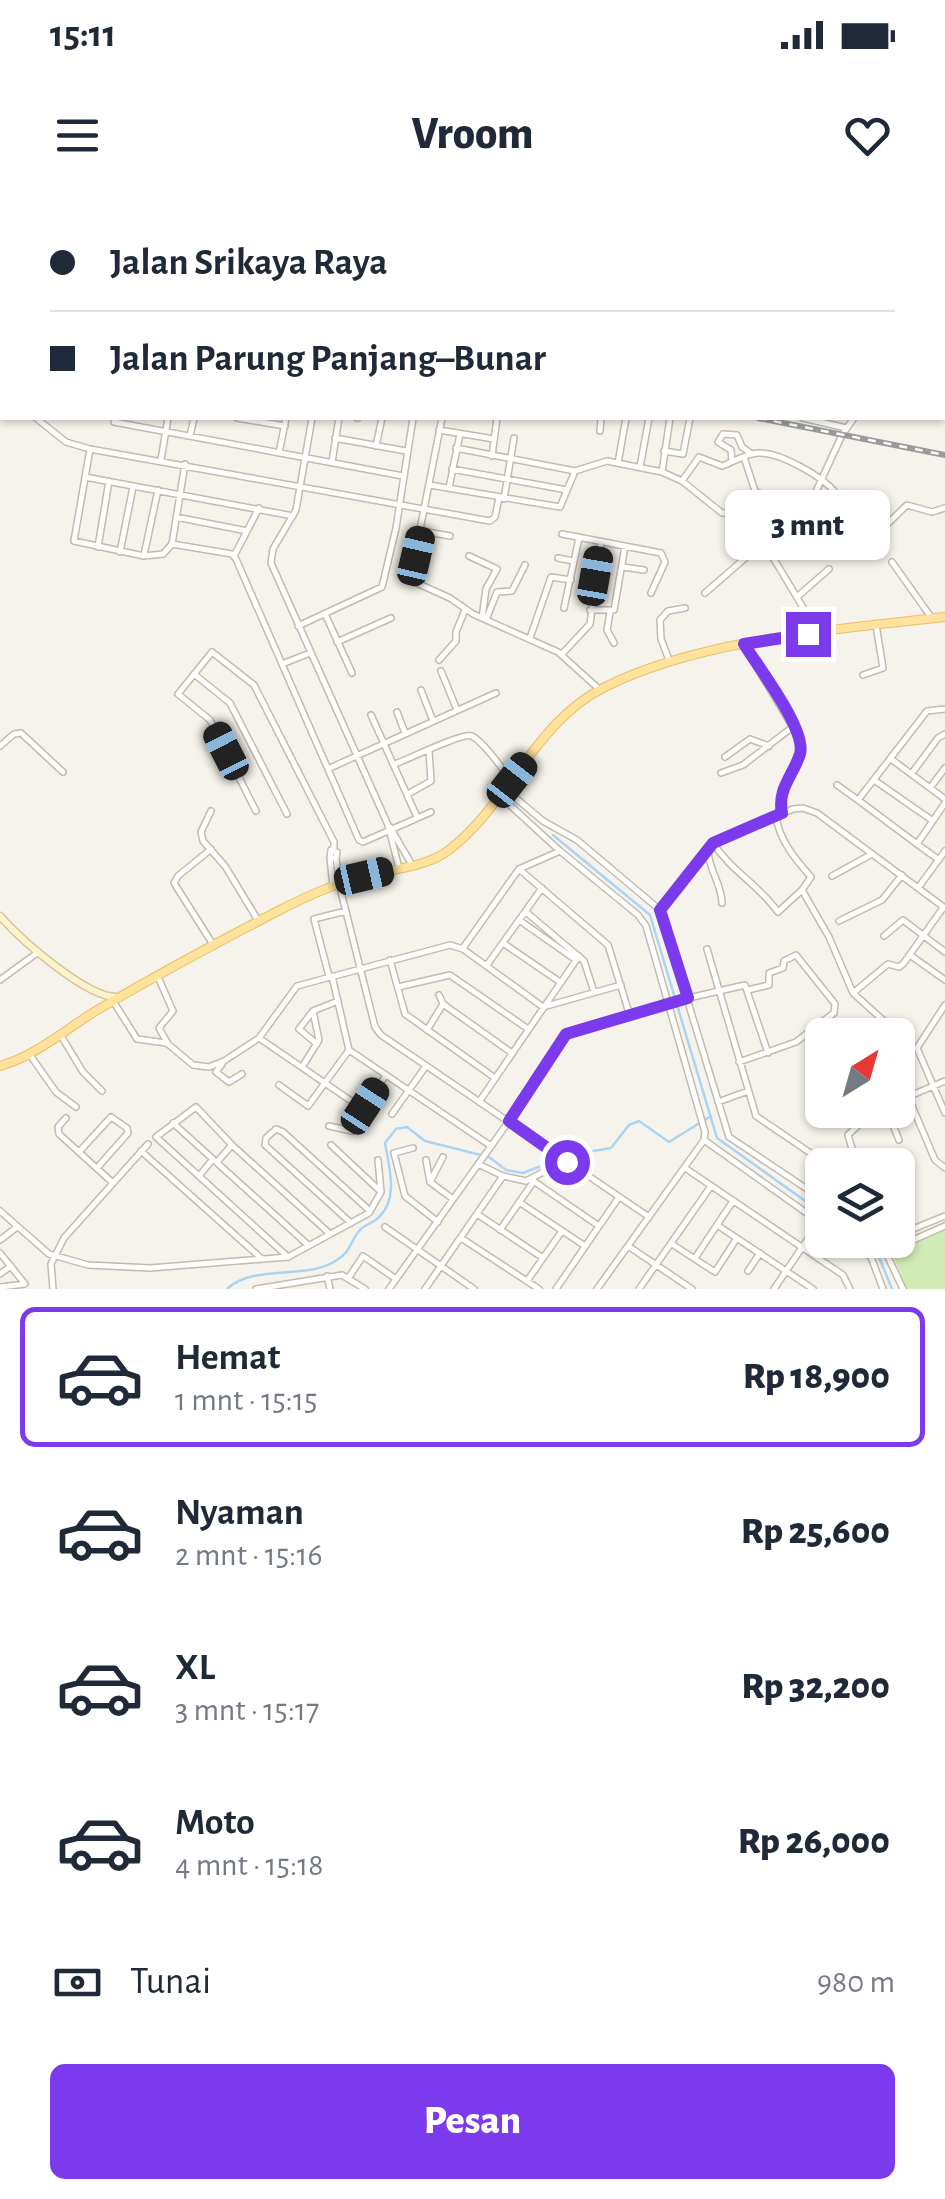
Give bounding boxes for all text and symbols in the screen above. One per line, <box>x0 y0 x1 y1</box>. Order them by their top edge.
text: 15:11 <box>50 16 116 54</box>
icon: menu <box>50 108 105 163</box>
icon: heart <box>840 108 895 163</box>
text: Vroom <box>411 112 534 157</box>
text: Jalan Srikaya Raya <box>110 244 387 282</box>
text: Jalan Parung Panjang–Bunar <box>110 340 546 378</box>
callout: 3 mnt <box>726 489 890 559</box>
text: 3 mnt <box>771 509 844 541</box>
car <box>395 523 437 589</box>
car <box>575 544 615 608</box>
route end <box>786 612 831 657</box>
car <box>199 717 253 785</box>
car <box>482 747 542 813</box>
car <box>331 855 397 897</box>
north arrow <box>805 1018 915 1128</box>
map controls <box>805 1018 915 1258</box>
car <box>336 1073 394 1139</box>
route start <box>545 1140 590 1185</box>
button: layers <box>805 1148 915 1258</box>
icon: car <box>55 1332 145 1422</box>
text: Hemat <box>175 1339 280 1377</box>
text: Rp 18,900 <box>743 1358 890 1396</box>
text: 1 mnt · 15:15 <box>175 1384 317 1416</box>
icon: car <box>55 1487 145 1577</box>
text: Nyaman <box>175 1494 304 1532</box>
text: Rp 25,600 <box>741 1513 890 1551</box>
text: 2 mnt · 15:16 <box>175 1539 323 1571</box>
icon: car <box>55 1642 145 1732</box>
text: XL <box>175 1649 215 1687</box>
text: Rp 32,200 <box>741 1668 890 1706</box>
text: 3 mnt · 15:17 <box>175 1694 319 1726</box>
icon: car <box>55 1797 145 1887</box>
text: Moto <box>175 1804 255 1842</box>
text: Rp 26,000 <box>738 1823 890 1861</box>
text: 4 mnt · 15:18 <box>175 1849 323 1881</box>
icon: cash <box>50 1955 105 2010</box>
text: Tunai <box>130 1963 211 2001</box>
text: 980 m <box>817 1966 895 1998</box>
button: Pesan <box>50 2064 895 2179</box>

